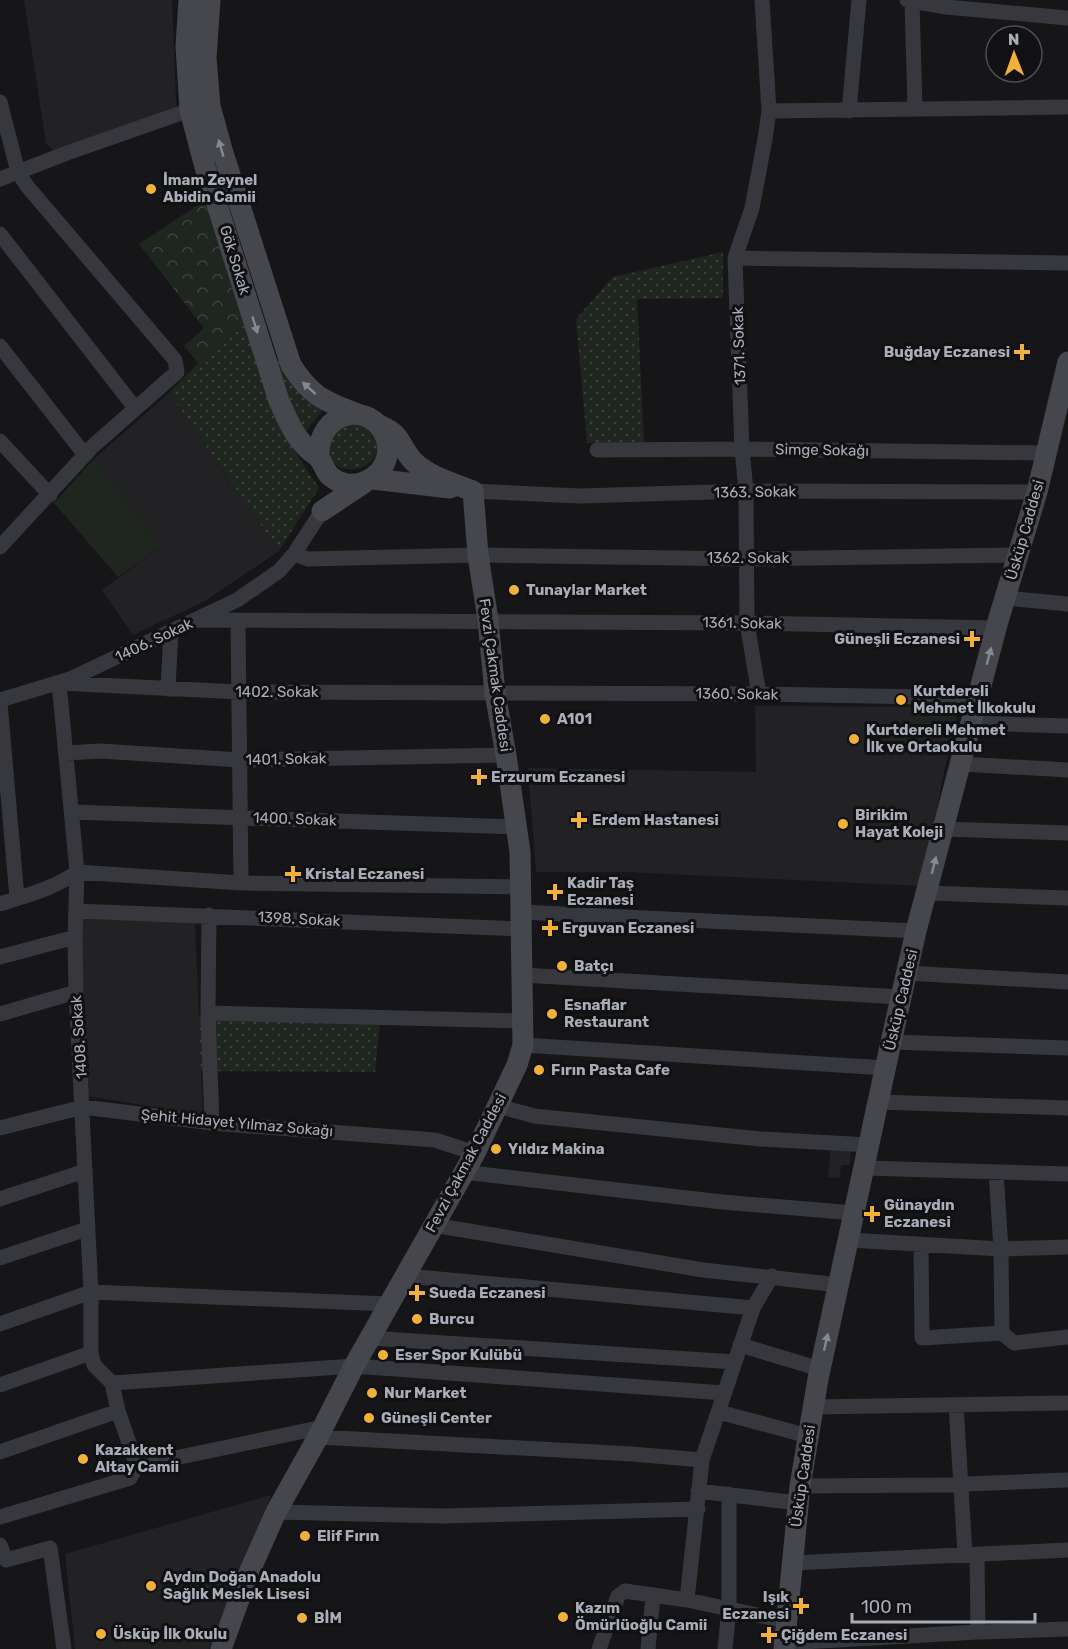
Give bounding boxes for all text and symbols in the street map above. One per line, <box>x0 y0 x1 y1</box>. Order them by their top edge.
north arrow <box>984 24 1044 84</box>
text: N <box>1008 30 1020 49</box>
one-way arrow <box>216 139 225 157</box>
place label: İmam Zeynel Abidin Camii <box>163 171 257 206</box>
marker: İmam Zeynel Abidin Camii <box>144 182 158 196</box>
street label: Gök Sokak <box>216 223 254 297</box>
street label: 1371. Sokak <box>729 306 749 386</box>
one-way arrow <box>251 316 260 334</box>
place label: Buğday Eczanesi <box>884 343 1010 361</box>
marker: Buğday Eczanesi <box>1015 345 1029 359</box>
one-way arrow <box>302 381 317 395</box>
street label: Simge Sokağı <box>775 440 869 460</box>
street label: Üsküp Caddesi <box>1002 478 1048 582</box>
street label: 1363. Sokak <box>714 482 797 502</box>
street label: 1362. Sokak <box>707 549 789 567</box>
place label: Tunaylar Market <box>526 581 647 599</box>
marker: Tunaylar Market <box>507 583 521 597</box>
street label: Fevzi Çakmak Caddesi <box>475 597 515 753</box>
street label: 1361. Sokak <box>702 613 782 633</box>
street label: 1406. Sokak <box>112 614 196 666</box>
place label: Güneşli Eczanesi <box>834 630 960 648</box>
marker: Güneşli Eczanesi <box>965 632 979 646</box>
one-way arrow <box>985 647 995 665</box>
place label: Kurtdereli Mehmet İlkokulu <box>913 682 1036 717</box>
street label: 1402. Sokak <box>235 683 319 701</box>
street label: 1360. Sokak <box>695 684 779 704</box>
marker: Kurtdereli Mehmet İlkokulu <box>894 693 908 707</box>
place label: A101 <box>557 710 592 728</box>
marker: A101 <box>538 712 552 726</box>
place label: Kurtdereli Mehmet İlk ve Ortaokulu <box>866 721 1006 756</box>
marker: Kurtdereli Mehmet İlk ve Ortaokulu <box>847 732 861 746</box>
street label: 1401. Sokak <box>246 749 327 769</box>
place label: Erzurum Eczanesi <box>491 768 625 786</box>
marker: Erzurum Eczanesi <box>472 770 486 784</box>
place label: Birikim Hayat Koleji <box>855 806 943 841</box>
street label: 1400. Sokak <box>253 809 337 829</box>
marker: Erdem Hastanesi <box>570 811 588 829</box>
place label: Erdem Hastanesi <box>592 811 719 829</box>
marker: Birikim Hayat Koleji <box>836 817 850 831</box>
one-way arrow <box>929 856 939 874</box>
place label: Kristal Eczanesi <box>305 865 424 883</box>
marker: Kristal Eczanesi <box>286 867 300 881</box>
place label: Kadir Taş Eczanesi <box>567 874 634 909</box>
marker: Kadir Taş Eczanesi <box>548 885 562 899</box>
street label: 1398. Sokak <box>257 908 341 930</box>
place label: Erguvan Eczanesi <box>562 919 694 937</box>
marker: Erguvan Eczanesi <box>543 921 557 935</box>
street label: Üsküp Caddesi <box>881 948 921 1052</box>
place label: Batçı <box>574 957 614 975</box>
marker: Batçı <box>555 959 569 973</box>
street label: 1408. Sokak <box>67 994 91 1079</box>
place label: Esnaflar Restaurant <box>564 996 649 1031</box>
marker: Esnaflar Restaurant <box>545 1007 559 1021</box>
place label: Fırın Pasta Cafe <box>551 1061 670 1079</box>
marker: Fırın Pasta Cafe <box>532 1063 546 1077</box>
street label: Fevzi Çakmak Caddesi <box>422 1091 510 1235</box>
street label: Şehit Hidayet Yılmaz Sokağı <box>140 1106 334 1140</box>
place label: Yıldız Makina <box>508 1140 605 1158</box>
marker: Yıldız Makina <box>489 1142 503 1156</box>
place label: Günaydın Eczanesi <box>884 1196 955 1231</box>
marker: Günaydın Eczanesi <box>865 1207 879 1221</box>
place label: Sueda Eczanesi <box>429 1284 546 1302</box>
marker: Sueda Eczanesi <box>410 1286 424 1300</box>
place label: Burcu <box>429 1310 474 1328</box>
marker: Burcu <box>410 1312 424 1326</box>
one-way arrow <box>822 1332 832 1351</box>
place label: Eser Spor Kulübü <box>395 1346 522 1364</box>
marker: Eser Spor Kulübü <box>376 1348 390 1362</box>
place label: Nur Market <box>384 1384 467 1402</box>
marker: Nur Market <box>365 1386 379 1400</box>
place label: Güneşli Center <box>381 1409 492 1427</box>
marker: Güneşli Center <box>362 1411 376 1425</box>
street label: Üsküp Caddesi <box>787 1424 819 1528</box>
place label: Kazakkent Altay Camii <box>95 1441 179 1476</box>
marker: Kazakkent Altay Camii <box>76 1452 90 1466</box>
place label: Elif Fırın <box>317 1527 379 1545</box>
marker: Elif Fırın <box>298 1529 312 1543</box>
place label: Aydın Doğan Anadolu Sağlık Meslek Lisesi <box>163 1568 321 1603</box>
marker: Aydın Doğan Anadolu Sağlık Meslek Lisesi <box>144 1579 158 1593</box>
scale bar <box>852 1586 1035 1624</box>
place label: Işık Eczanesi <box>722 1588 789 1623</box>
text: 100 m <box>861 1596 912 1618</box>
place label: Kazım Ömürlüoğlu Camii <box>575 1599 707 1634</box>
marker: Işık Eczanesi <box>794 1599 808 1613</box>
place label: BİM <box>314 1609 342 1627</box>
marker: Kazım Ömürlüoğlu Camii <box>556 1610 570 1624</box>
marker: BİM <box>295 1611 309 1625</box>
place label: Üsküp İlk Okulu <box>113 1625 227 1643</box>
place label: Çiğdem Eczanesi <box>781 1626 907 1644</box>
marker: Üsküp İlk Okulu <box>94 1627 108 1641</box>
marker: Çiğdem Eczanesi <box>762 1628 776 1642</box>

